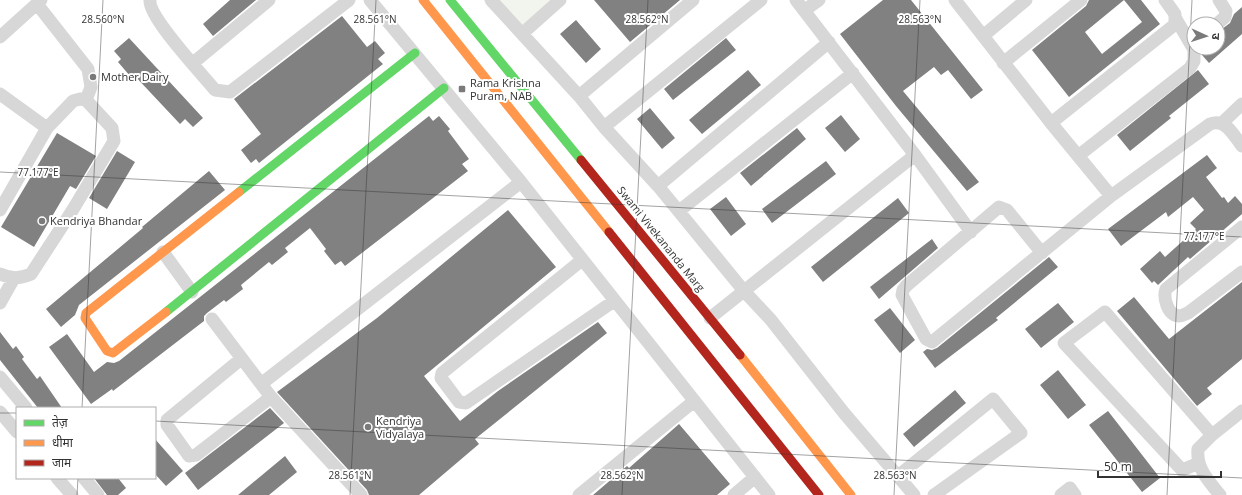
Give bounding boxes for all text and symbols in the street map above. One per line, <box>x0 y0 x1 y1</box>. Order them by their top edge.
text: 28.560°N <box>81 12 125 26</box>
text: 28.561°N <box>353 12 397 26</box>
text: 28.562°N <box>625 12 669 26</box>
text: 28.563°N <box>898 12 942 26</box>
north arrow <box>1186 16 1226 56</box>
text: उ <box>1209 33 1224 41</box>
place label: Mother Dairy <box>101 69 169 84</box>
marker: Mother Dairy <box>88 72 98 82</box>
place label: Rama Krishna Puram, NAB <box>470 75 541 103</box>
marker: Rama Krishna Puram, NAB <box>457 84 467 94</box>
text: 77.177°E <box>17 165 59 179</box>
street label: Swami Vivekananda Marg <box>614 183 709 294</box>
place label: Kendriya Bhandar <box>50 213 143 228</box>
marker: Kendriya Bhandar <box>37 216 47 226</box>
text: 77.177°E <box>1183 229 1225 243</box>
legend <box>16 407 156 479</box>
place label: Kendriya Vidyalaya <box>376 413 424 441</box>
text: तेज़ <box>52 414 69 431</box>
marker: Kendriya Vidyalaya <box>363 422 373 432</box>
text: धीमा <box>52 434 74 451</box>
scale bar <box>1098 453 1221 479</box>
text: जाम <box>52 454 72 471</box>
text: 50 m <box>1104 458 1132 475</box>
text: 28.561°N <box>328 468 372 482</box>
text: 28.562°N <box>600 468 644 482</box>
text: 28.563°N <box>873 468 917 482</box>

